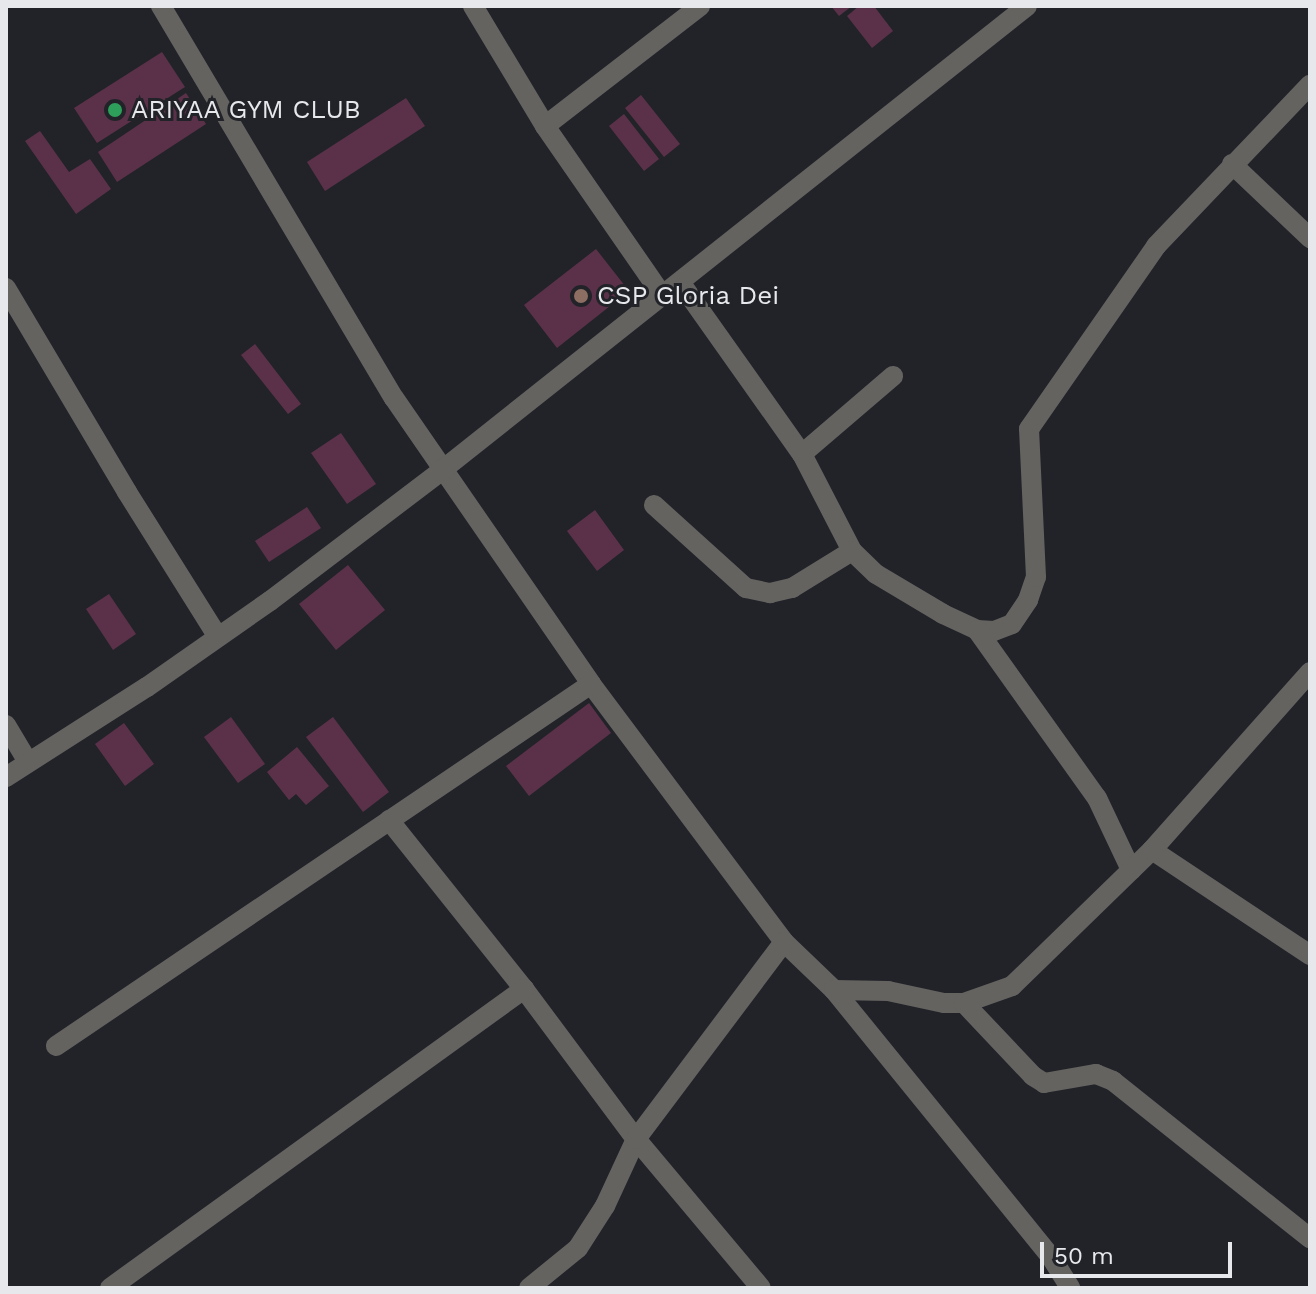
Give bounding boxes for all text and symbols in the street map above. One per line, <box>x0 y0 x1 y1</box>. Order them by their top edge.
place label: ARIYAA GYM CLUB <box>131 94 362 126</box>
marker: ARIYAA GYM CLUB <box>106 101 124 119</box>
place label: CSP Gloria Dei <box>597 280 780 312</box>
marker: CSP Gloria Dei <box>572 287 590 305</box>
scale bar <box>1044 1226 1236 1276</box>
text: 50 m <box>1054 1242 1114 1270</box>

